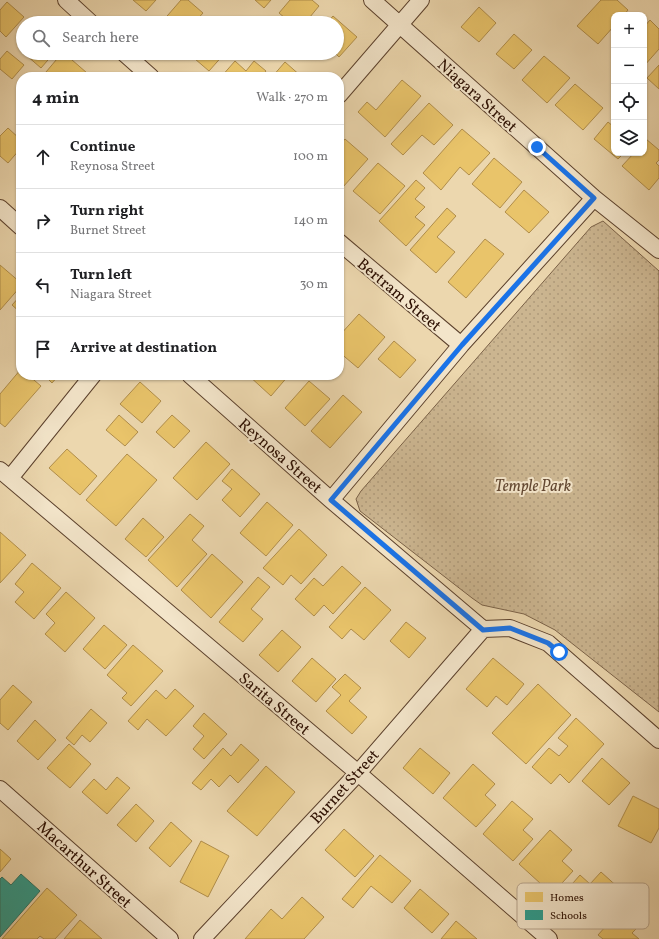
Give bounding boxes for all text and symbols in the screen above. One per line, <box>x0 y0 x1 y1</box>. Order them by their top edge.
map controls <box>611 12 647 156</box>
button: + <box>611 12 647 48</box>
search box <box>16 16 344 60</box>
icon: search <box>30 27 52 49</box>
text: Search here <box>62 28 139 49</box>
button: − <box>611 48 647 84</box>
street label: Niagara Street <box>432 55 522 139</box>
button: locate <box>611 84 647 120</box>
text: 4 min <box>32 87 79 110</box>
text: Walk · 270 m <box>256 89 328 107</box>
button: layers <box>611 120 647 156</box>
text: Continue <box>70 137 135 158</box>
route end <box>528 138 546 156</box>
icon: ahead <box>32 146 54 168</box>
text: 100 m <box>293 148 328 166</box>
text: Reynosa Street <box>70 158 155 176</box>
text: Turn right <box>70 201 144 222</box>
icon: right <box>32 210 54 232</box>
text: 140 m <box>294 212 328 230</box>
text: Burnet Street <box>70 222 146 240</box>
street label: Bertram Street <box>352 254 446 338</box>
text: Turn left <box>70 265 132 286</box>
icon: left <box>32 274 54 296</box>
text: 30 m <box>300 276 328 294</box>
text: Niagara Street <box>70 286 152 304</box>
icon: arrive <box>32 338 54 360</box>
text: Arrive at destination <box>70 338 217 359</box>
street label: Reynosa Street <box>233 414 327 499</box>
park label: Temple Park <box>495 476 572 498</box>
route start <box>550 643 568 661</box>
street label: Sarita Street <box>233 668 314 741</box>
street label: Burnet Street <box>306 745 385 829</box>
street label: Macarthur Street <box>31 817 136 914</box>
legend <box>517 883 649 929</box>
text: Homes <box>550 891 584 906</box>
text: Schools <box>550 909 587 924</box>

